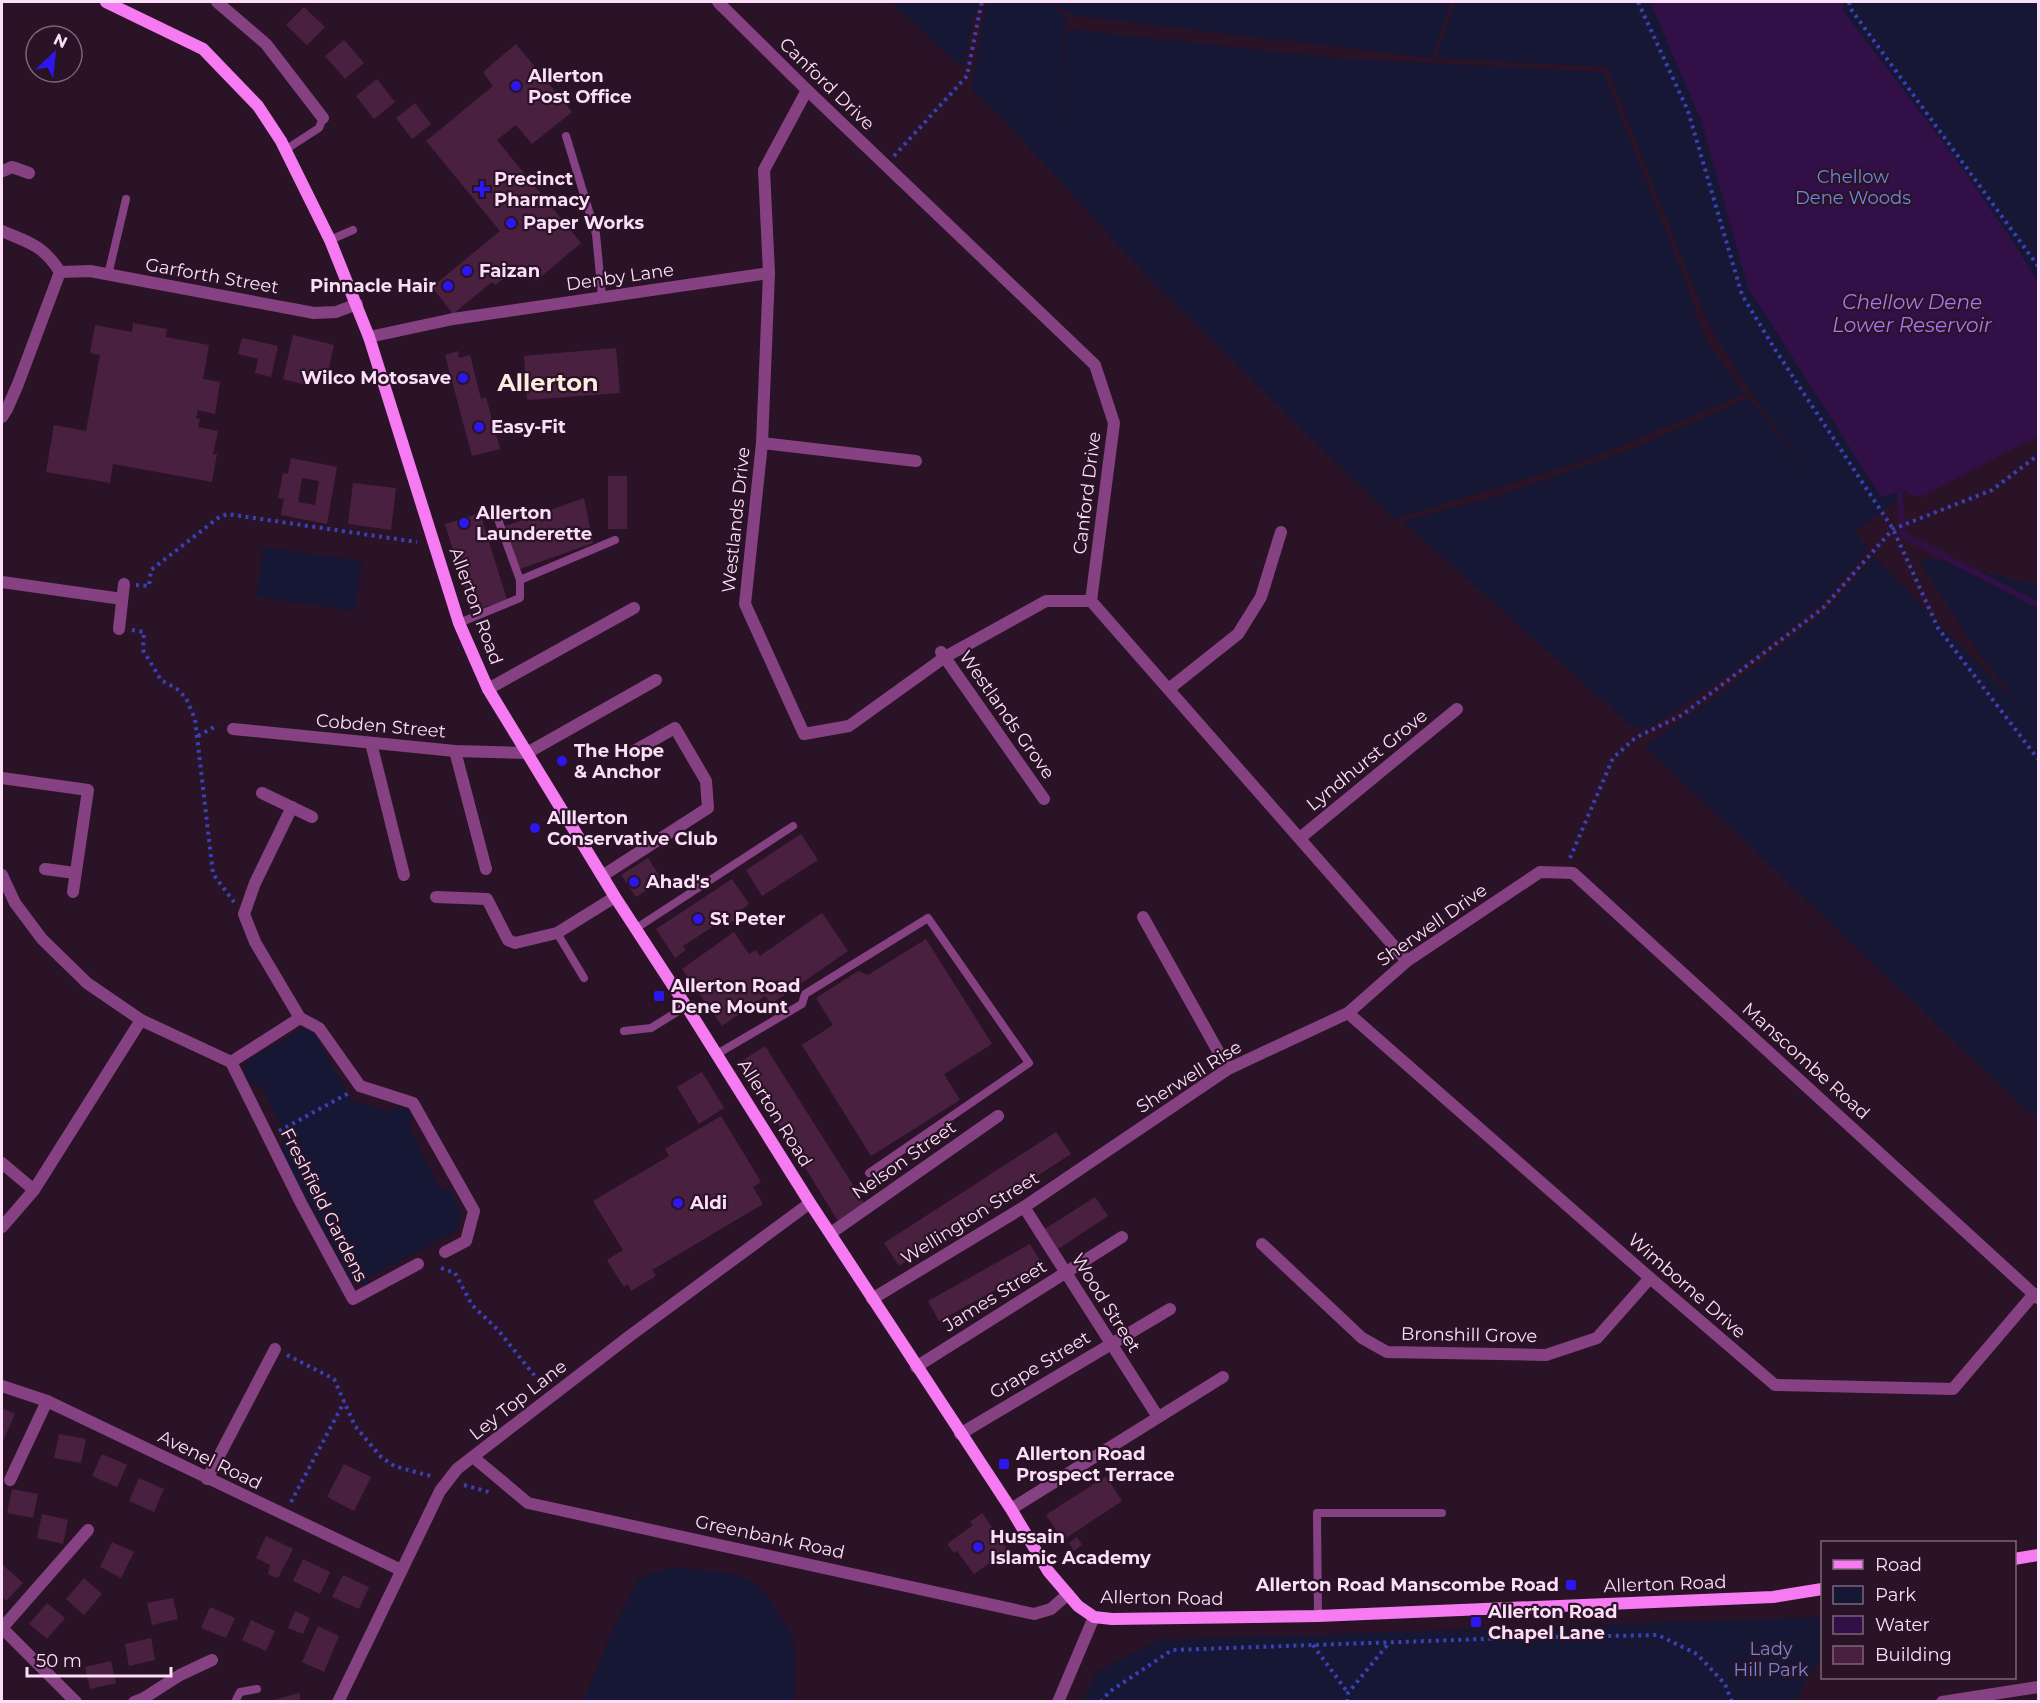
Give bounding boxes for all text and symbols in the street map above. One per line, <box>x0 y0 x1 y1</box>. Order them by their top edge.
north arrow <box>24 24 84 84</box>
text: N <box>50 30 70 52</box>
street label: Canford Drive <box>775 33 879 135</box>
place label: Allerton Post Office <box>527 65 632 108</box>
marker: Allerton Post Office <box>509 79 523 93</box>
park label: Chellow Dene Woods <box>1795 166 1911 209</box>
place label: Precinct Pharmacy <box>494 168 590 211</box>
marker: Precinct Pharmacy <box>475 182 489 196</box>
place label: Paper Works <box>523 212 645 234</box>
marker: Paper Works <box>504 216 518 230</box>
street label: Garforth Street <box>144 253 280 299</box>
street label: Denby Lane <box>565 259 675 295</box>
place label: Faizan <box>479 260 540 282</box>
marker: Faizan <box>460 264 474 278</box>
place label: Pinnacle Hair <box>310 275 436 297</box>
marker: Pinnacle Hair <box>441 279 455 293</box>
water label: Chellow Dene Lower Reservoir <box>1832 290 1993 337</box>
place label: Wilco Motosave <box>301 367 451 389</box>
district label: Allerton <box>496 368 599 397</box>
marker: Wilco Motosave <box>456 371 470 385</box>
place label: Easy-Fit <box>491 416 566 438</box>
marker: Easy-Fit <box>472 420 486 434</box>
street label: Canford Drive <box>1069 430 1105 556</box>
street label: Westlands Drive <box>717 446 755 594</box>
place label: Allerton Launderette <box>475 502 592 545</box>
marker: Allerton Launderette <box>457 516 471 530</box>
street label: Allerton Road <box>445 544 507 668</box>
street label: Westlands Grove <box>955 647 1060 783</box>
street label: Lyndhurst Grove <box>1302 704 1432 816</box>
street label: Cobden Street <box>315 709 447 743</box>
place label: The Hope & Anchor <box>574 740 664 783</box>
marker: The Hope & Anchor <box>555 754 569 768</box>
place label: Alllerton Conservative Club <box>546 807 718 850</box>
marker: Alllerton Conservative Club <box>528 821 542 835</box>
place label: Ahad's <box>645 871 710 893</box>
marker: Ahad's <box>627 875 641 889</box>
street label: Sherwell Drive <box>1373 879 1491 971</box>
place label: St Peter <box>710 908 786 930</box>
marker: St Peter <box>691 912 705 926</box>
place label: Allerton Road Dene Mount <box>670 975 800 1018</box>
marker: Allerton Road Dene Mount <box>652 989 666 1003</box>
street label: Manscombe Road <box>1738 998 1874 1124</box>
street label: Sherwell Rise <box>1132 1036 1246 1118</box>
street label: Allerton Road <box>733 1055 817 1171</box>
street label: Nelson Street <box>848 1116 960 1204</box>
street label: Freshfield Gardens <box>276 1125 372 1286</box>
street label: Wellington Street <box>897 1167 1043 1269</box>
place label: Aldi <box>689 1192 727 1214</box>
marker: Aldi <box>671 1196 685 1210</box>
street label: Wimborne Drive <box>1624 1229 1751 1343</box>
street label: Wood Street <box>1067 1249 1145 1357</box>
street label: James Street <box>938 1256 1051 1337</box>
street label: Bronshill Grove <box>1401 1323 1538 1347</box>
street label: Grape Street <box>986 1326 1094 1404</box>
street label: Ley Top Lane <box>465 1355 571 1445</box>
street label: Avenel Road <box>155 1425 265 1495</box>
place label: Allerton Road Prospect Terrace <box>1015 1443 1175 1486</box>
marker: Allerton Road Prospect Terrace <box>997 1457 1011 1471</box>
street label: Greenbank Road <box>693 1510 847 1564</box>
place label: Hussain Islamic Academy <box>990 1526 1151 1569</box>
marker: Hussain Islamic Academy <box>971 1540 985 1554</box>
legend <box>1821 1541 2016 1679</box>
text: Road <box>1875 1554 1922 1576</box>
street label: Allerton Road <box>1603 1571 1727 1597</box>
place label: Allerton Road Manscombe Road <box>1255 1574 1559 1596</box>
marker: Allerton Road Manscombe Road <box>1564 1578 1578 1592</box>
text: Park <box>1875 1584 1916 1606</box>
street label: Allerton Road <box>1100 1586 1224 1610</box>
place label: Allerton Road Chapel Lane <box>1487 1601 1617 1644</box>
text: Water <box>1875 1614 1930 1636</box>
marker: Allerton Road Chapel Lane <box>1469 1615 1483 1629</box>
park label: Lady Hill Park <box>1734 1638 1809 1681</box>
scale bar <box>27 1640 171 1678</box>
text: Building <box>1875 1644 1952 1666</box>
text: 50 m <box>36 1650 82 1672</box>

